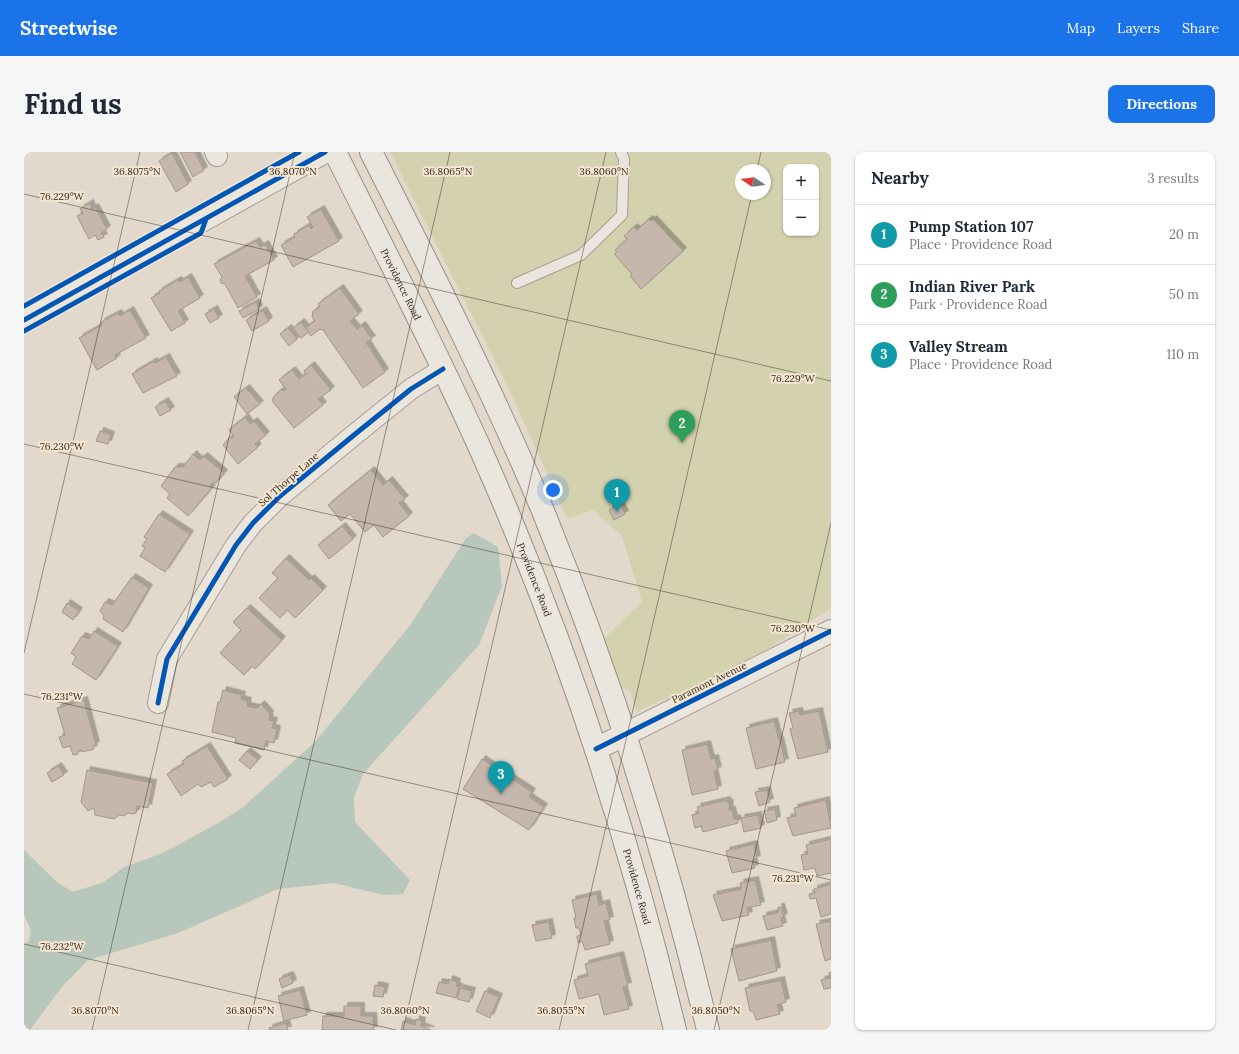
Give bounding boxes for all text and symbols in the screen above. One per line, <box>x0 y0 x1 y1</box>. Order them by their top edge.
text: Streetwise <box>20 16 117 40</box>
text: Map <box>1067 19 1095 37</box>
text: Layers <box>1117 19 1160 37</box>
text: Share <box>1182 19 1219 37</box>
button: Directions <box>1108 85 1215 123</box>
text: Find us <box>24 86 122 122</box>
north arrow <box>735 164 771 200</box>
map controls <box>783 164 819 236</box>
button: + <box>783 164 819 200</box>
text: 36.8075°N <box>113 165 161 178</box>
text: 36.8070°N <box>269 165 317 178</box>
text: 36.8065°N <box>424 165 473 178</box>
text: 36.8060°N <box>579 165 629 178</box>
text: Nearby <box>871 167 929 189</box>
text: 3 results <box>1147 170 1199 187</box>
text: 76.229°W <box>40 190 85 203</box>
button: − <box>783 200 819 236</box>
text: Pump Station 107 <box>909 217 1033 236</box>
text: 1 <box>881 226 887 243</box>
text: 20 m <box>1169 226 1199 243</box>
text: Place · Providence Road <box>909 236 1052 253</box>
street label: Providence Road <box>378 247 424 322</box>
text: Indian River Park <box>909 277 1035 296</box>
text: 2 <box>881 286 887 303</box>
text: 50 m <box>1169 286 1199 303</box>
text: Park · Providence Road <box>909 296 1048 313</box>
text: Valley Stream <box>909 337 1008 356</box>
text: 3 <box>880 346 888 363</box>
text: 110 m <box>1166 346 1199 363</box>
text: Place · Providence Road <box>909 356 1052 373</box>
text: 76.229°W <box>771 372 816 385</box>
pin: 2 <box>669 410 695 443</box>
text: 76.230°W <box>40 440 85 453</box>
street label: Sol Thorpe Lane <box>255 449 322 509</box>
pin: 1 <box>604 479 630 512</box>
your location <box>543 480 563 500</box>
street label: Providence Road <box>514 541 554 618</box>
text: 76.230°W <box>771 622 816 635</box>
street label: Paramont Avenue <box>670 658 749 706</box>
text: 76.231°W <box>41 690 84 703</box>
pin: 3 <box>488 761 514 794</box>
street label: Providence Road <box>620 847 654 926</box>
text: 76.231°W <box>772 872 815 885</box>
text: 76.232°W <box>40 940 85 953</box>
text: 36.8070°N <box>71 1004 119 1017</box>
text: 36.8065°N <box>226 1004 275 1017</box>
text: 36.8060°N <box>380 1004 430 1017</box>
text: 36.8055°N <box>537 1004 585 1017</box>
text: 36.8050°N <box>692 1004 741 1017</box>

